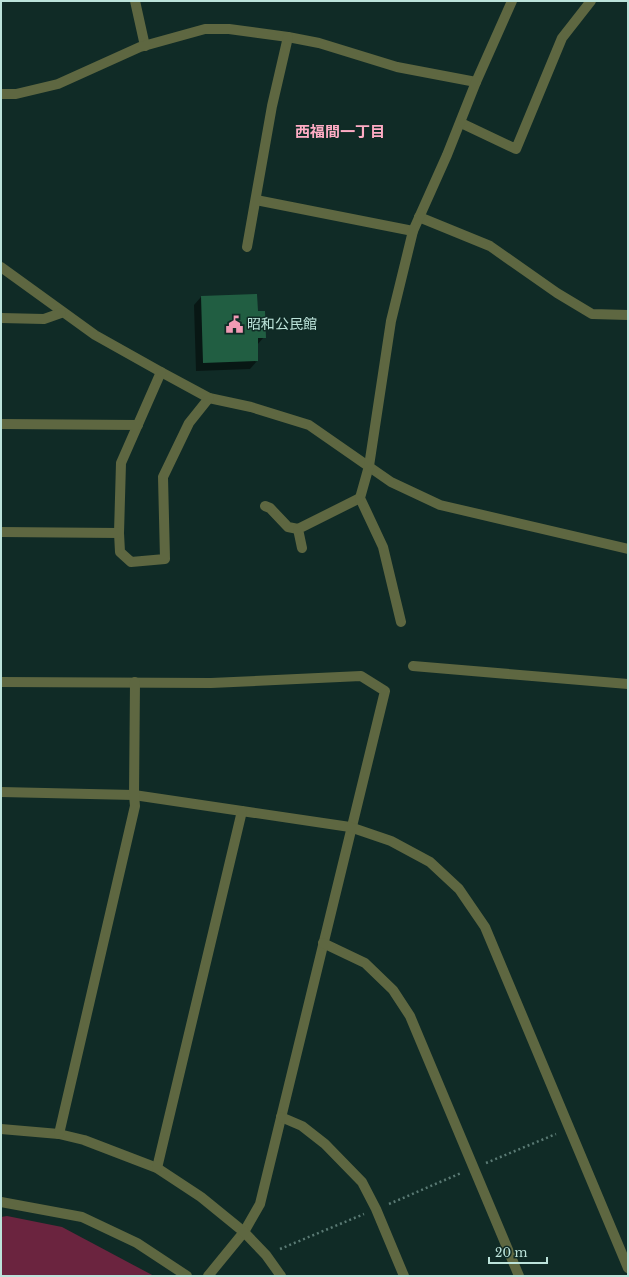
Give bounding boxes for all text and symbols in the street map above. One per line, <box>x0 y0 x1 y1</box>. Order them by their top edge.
district label: 西福間一丁目 <box>295 122 385 141</box>
public building icon: 昭和公民館 <box>224 314 244 334</box>
place label: 昭和公民館 <box>247 315 317 333</box>
scale bar <box>489 1239 547 1265</box>
text: 20 m <box>495 1245 527 1260</box>

